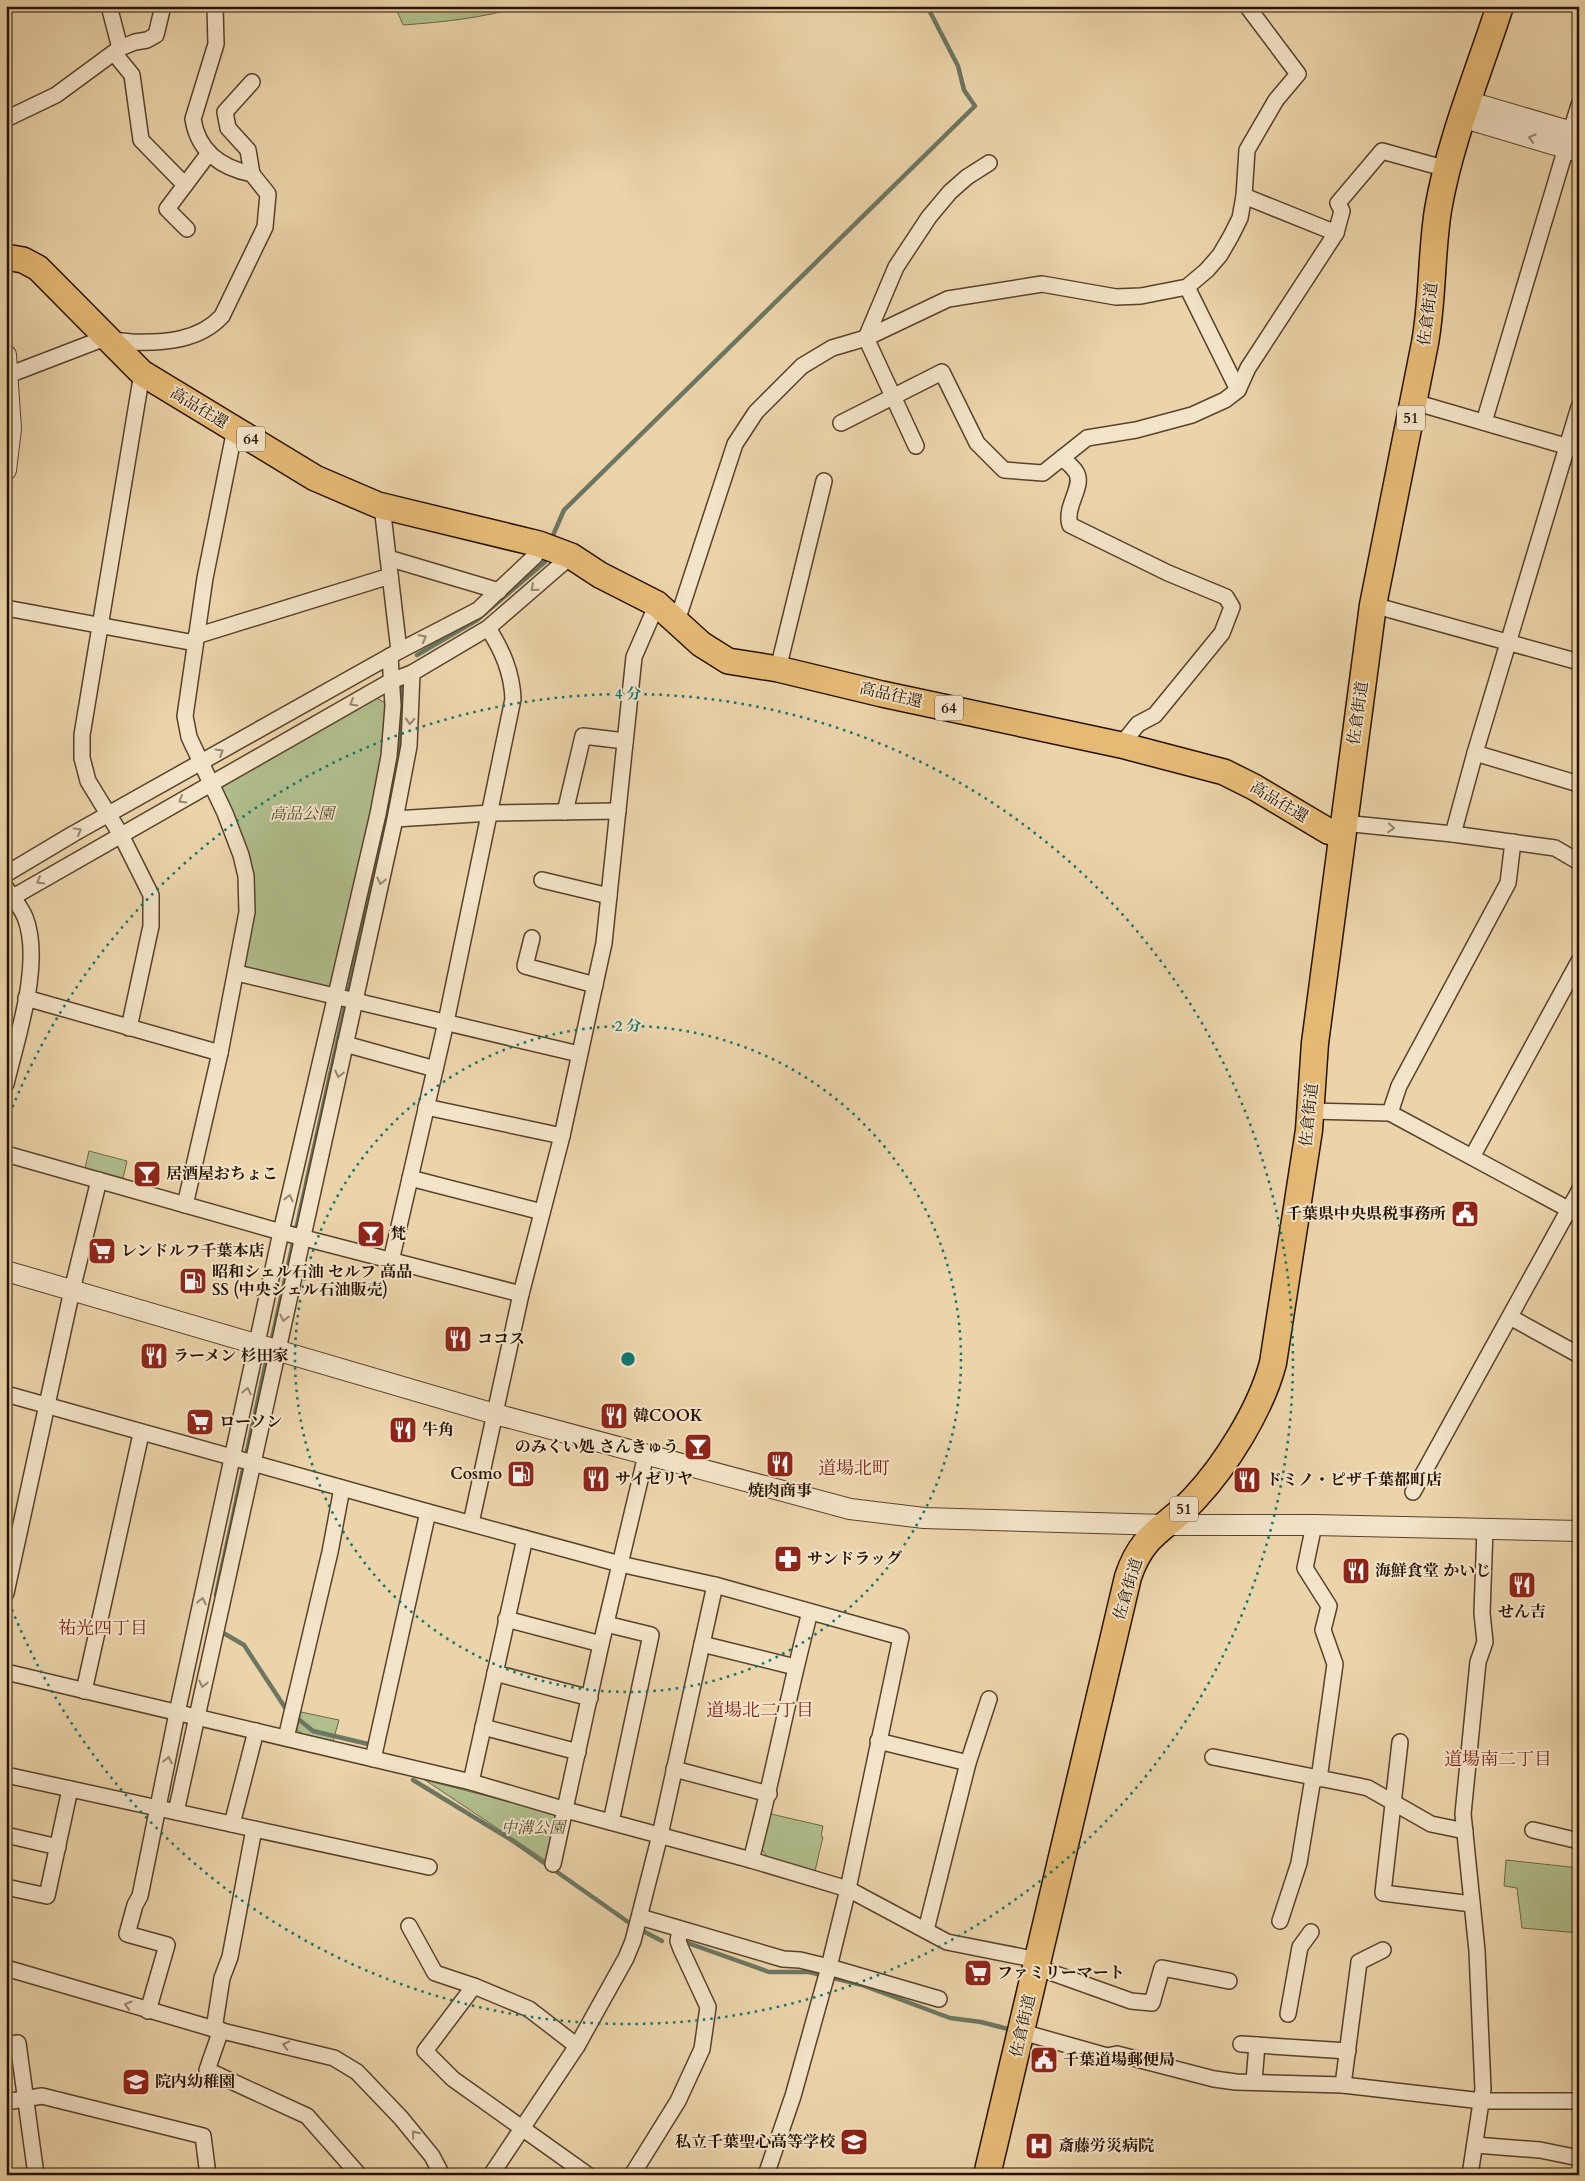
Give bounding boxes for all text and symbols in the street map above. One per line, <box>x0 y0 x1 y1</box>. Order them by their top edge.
one-way arrow <box>1528 134 1537 144</box>
street label: 佐倉街道 <box>1413 281 1443 347</box>
street label: 高品往還 <box>166 382 232 434</box>
road number: 51 <box>1397 406 1425 430</box>
road number: 64 <box>237 426 265 452</box>
one-way arrow <box>531 582 540 591</box>
one-way arrow <box>418 634 427 644</box>
street label: 高品往還 <box>857 677 925 713</box>
street label: 佐倉街道 <box>1343 680 1373 746</box>
text: 4 分 <box>615 684 641 704</box>
one-way arrow <box>350 696 359 706</box>
road number: 64 <box>935 696 963 720</box>
one-way arrow <box>405 718 416 726</box>
one-way arrow <box>215 748 224 758</box>
street label: 高品往還 <box>1246 776 1312 828</box>
one-way arrow <box>178 794 187 804</box>
park label: 高品公園 <box>270 803 337 825</box>
one-way arrow <box>1388 822 1396 833</box>
one-way arrow <box>73 827 82 837</box>
one-way arrow <box>37 875 46 885</box>
one-way arrow <box>376 877 387 885</box>
text: 2 分 <box>615 1016 641 1036</box>
one-way arrow <box>334 1069 345 1078</box>
street label: 佐倉街道 <box>1295 1082 1323 1148</box>
bar icon: 居酒屋おちょこ <box>132 1159 162 1189</box>
place label: 居酒屋おちょこ <box>166 1163 278 1185</box>
one-way arrow <box>283 1194 294 1203</box>
public building icon: 千葉県中央県税事務所 <box>1450 1199 1480 1229</box>
place label: 千葉県中央県税事務所 <box>1286 1203 1446 1225</box>
bar icon: 梵 <box>356 1219 386 1249</box>
place label: 梵 <box>390 1223 406 1245</box>
supermarket icon: レンドルフ千葉本店 <box>87 1236 117 1266</box>
place label: レンドルフ千葉本店 <box>121 1240 265 1262</box>
place label: 昭和シェル石油 セルフ 高品 SS (中央シェル石油販売) <box>212 1261 412 1301</box>
fuel station icon: 昭和シェル石油 セルフ 高品 SS (中央シェル石油販売) <box>178 1266 208 1296</box>
one-way arrow <box>279 1313 290 1322</box>
restaurant icon: ココス <box>443 1324 473 1354</box>
place label: ココス <box>477 1328 525 1350</box>
restaurant icon: ラーメン 杉田家 <box>139 1341 169 1371</box>
place label: ラーメン 杉田家 <box>173 1345 289 1367</box>
centre of rings <box>619 1350 637 1368</box>
one-way arrow <box>241 1387 252 1396</box>
restaurant icon: 韓COOK <box>599 1401 629 1431</box>
place label: 韓COOK <box>633 1405 703 1427</box>
supermarket icon: ローソン <box>185 1407 215 1437</box>
place label: ローソン <box>219 1411 282 1433</box>
restaurant icon: 牛角 <box>388 1415 418 1445</box>
place label: 牛角 <box>422 1419 454 1441</box>
bar icon: のみくい処 さんきゅう <box>683 1432 713 1462</box>
place label: のみくい処 さんきゅう <box>515 1436 679 1458</box>
restaurant icon: 焼肉商事 <box>765 1449 795 1479</box>
district label: 道場北町 <box>818 1456 890 1481</box>
fuel station icon: Cosmo <box>506 1459 536 1489</box>
place label: Cosmo <box>450 1463 502 1485</box>
restaurant icon: サイゼリヤ <box>581 1464 611 1494</box>
restaurant icon: ドミノ・ピザ千葉都町店 <box>1232 1465 1262 1495</box>
place label: サイゼリヤ <box>615 1468 693 1490</box>
place label: ドミノ・ピザ千葉都町店 <box>1266 1469 1442 1491</box>
place label: 焼肉商事 <box>748 1480 812 1502</box>
road number: 51 <box>1170 1496 1198 1522</box>
pharmacy icon: サンドラッグ <box>773 1544 803 1574</box>
place label: サンドラッグ <box>807 1548 902 1570</box>
street label: 佐倉街道 <box>1108 1555 1148 1623</box>
restaurant icon: 海鮮食堂 かいじ <box>1341 1556 1371 1586</box>
place label: 海鮮食堂 かいじ <box>1375 1560 1491 1582</box>
restaurant icon: せん吉 <box>1507 1570 1537 1600</box>
one-way arrow <box>196 1597 207 1606</box>
place label: せん吉 <box>1498 1601 1546 1623</box>
district label: 祐光四丁目 <box>58 1616 148 1641</box>
one-way arrow <box>199 1679 209 1688</box>
district label: 道場北二丁目 <box>706 1698 814 1723</box>
district label: 道場南二丁目 <box>1444 1747 1552 1772</box>
one-way arrow <box>162 1756 173 1765</box>
park label: 中溝公園 <box>501 1817 568 1839</box>
supermarket icon: ファミリーマート <box>963 1958 993 1988</box>
place label: ファミリーマート <box>997 1962 1125 1984</box>
street label: 佐倉街道 <box>1005 1992 1041 2060</box>
one-way arrow <box>125 2000 133 2010</box>
one-way arrow <box>281 2040 290 2051</box>
public building icon: 千葉道場郵便局 <box>1029 2045 1059 2075</box>
place label: 千葉道場郵便局 <box>1063 2049 1175 2071</box>
school or university icon: 院内幼稚園 <box>121 2067 151 2097</box>
place label: 院内幼稚園 <box>155 2071 235 2093</box>
school or university icon: 私立千葉聖心高等学校 <box>839 2127 869 2157</box>
one-way arrow <box>411 2131 420 2140</box>
place label: 私立千葉聖心高等学校 <box>675 2131 836 2153</box>
hospital icon: 斎藤労災病院 <box>1024 2131 1054 2161</box>
place label: 斎藤労災病院 <box>1058 2135 1154 2157</box>

